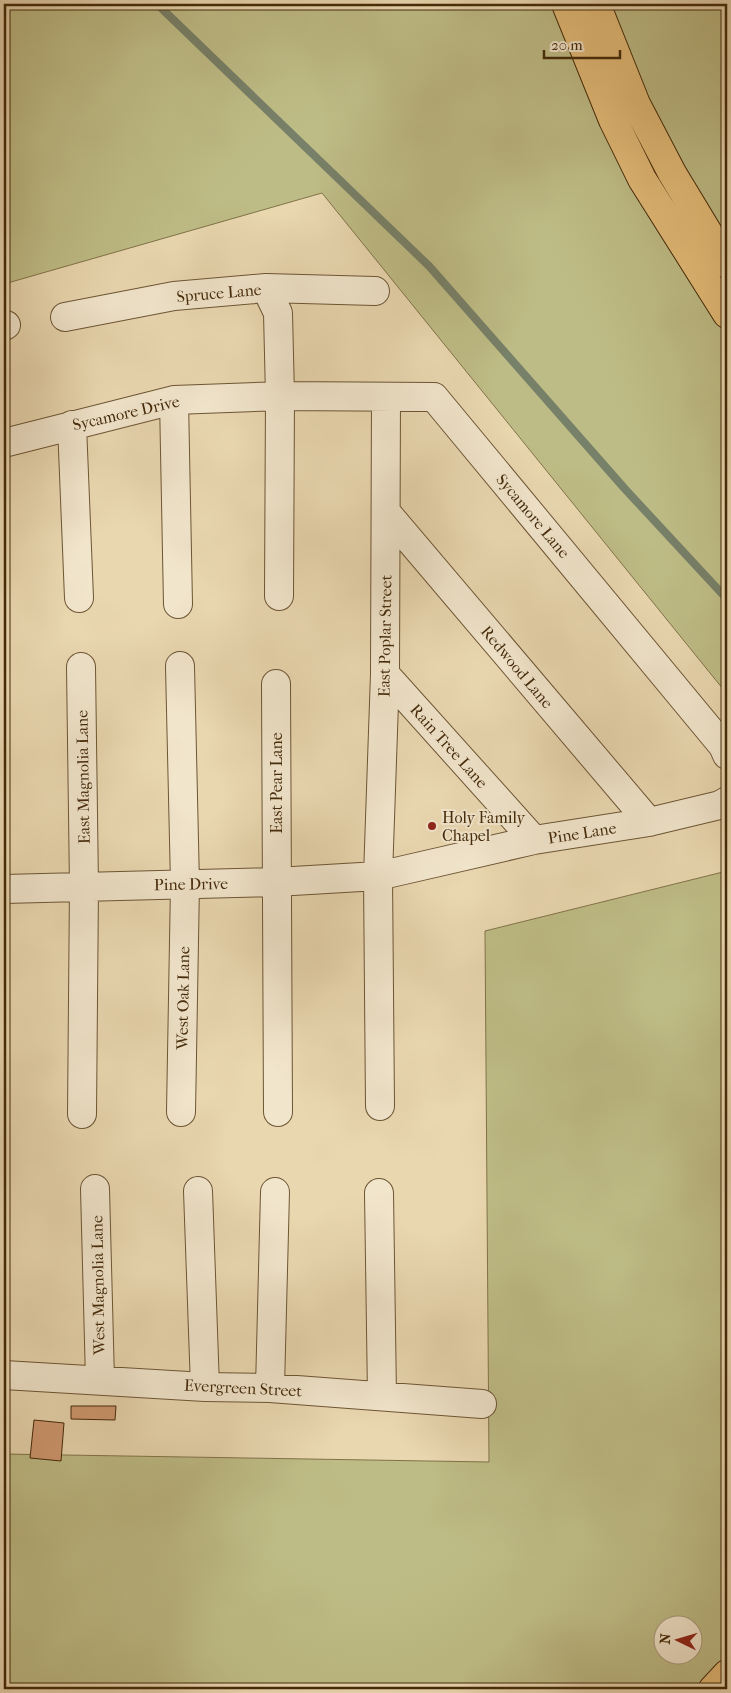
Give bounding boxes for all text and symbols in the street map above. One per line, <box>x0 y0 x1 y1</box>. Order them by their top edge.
scale bar <box>544 28 620 60</box>
text: 20 m <box>551 36 583 54</box>
street label: Spruce Lane <box>176 280 262 306</box>
street label: Sycamore Drive <box>71 391 181 435</box>
street label: Sycamore Lane <box>492 470 574 562</box>
street label: East Poplar Street <box>374 574 396 697</box>
street label: Redwood Lane <box>477 622 557 712</box>
street label: Rain Tree Lane <box>406 700 492 792</box>
street label: East Magnolia Lane <box>72 710 94 844</box>
street label: East Pear Lane <box>267 732 286 834</box>
place label: Holy Family Chapel <box>442 808 526 845</box>
street label: Pine Lane <box>546 818 618 848</box>
marker: Holy Family Chapel <box>426 820 438 832</box>
street label: Pine Drive <box>154 874 228 894</box>
street label: West Oak Lane <box>173 946 193 1051</box>
street label: West Magnolia Lane <box>87 1215 109 1356</box>
street label: Evergreen Street <box>184 1375 303 1401</box>
north arrow <box>654 1616 704 1666</box>
text: N <box>657 1633 675 1645</box>

